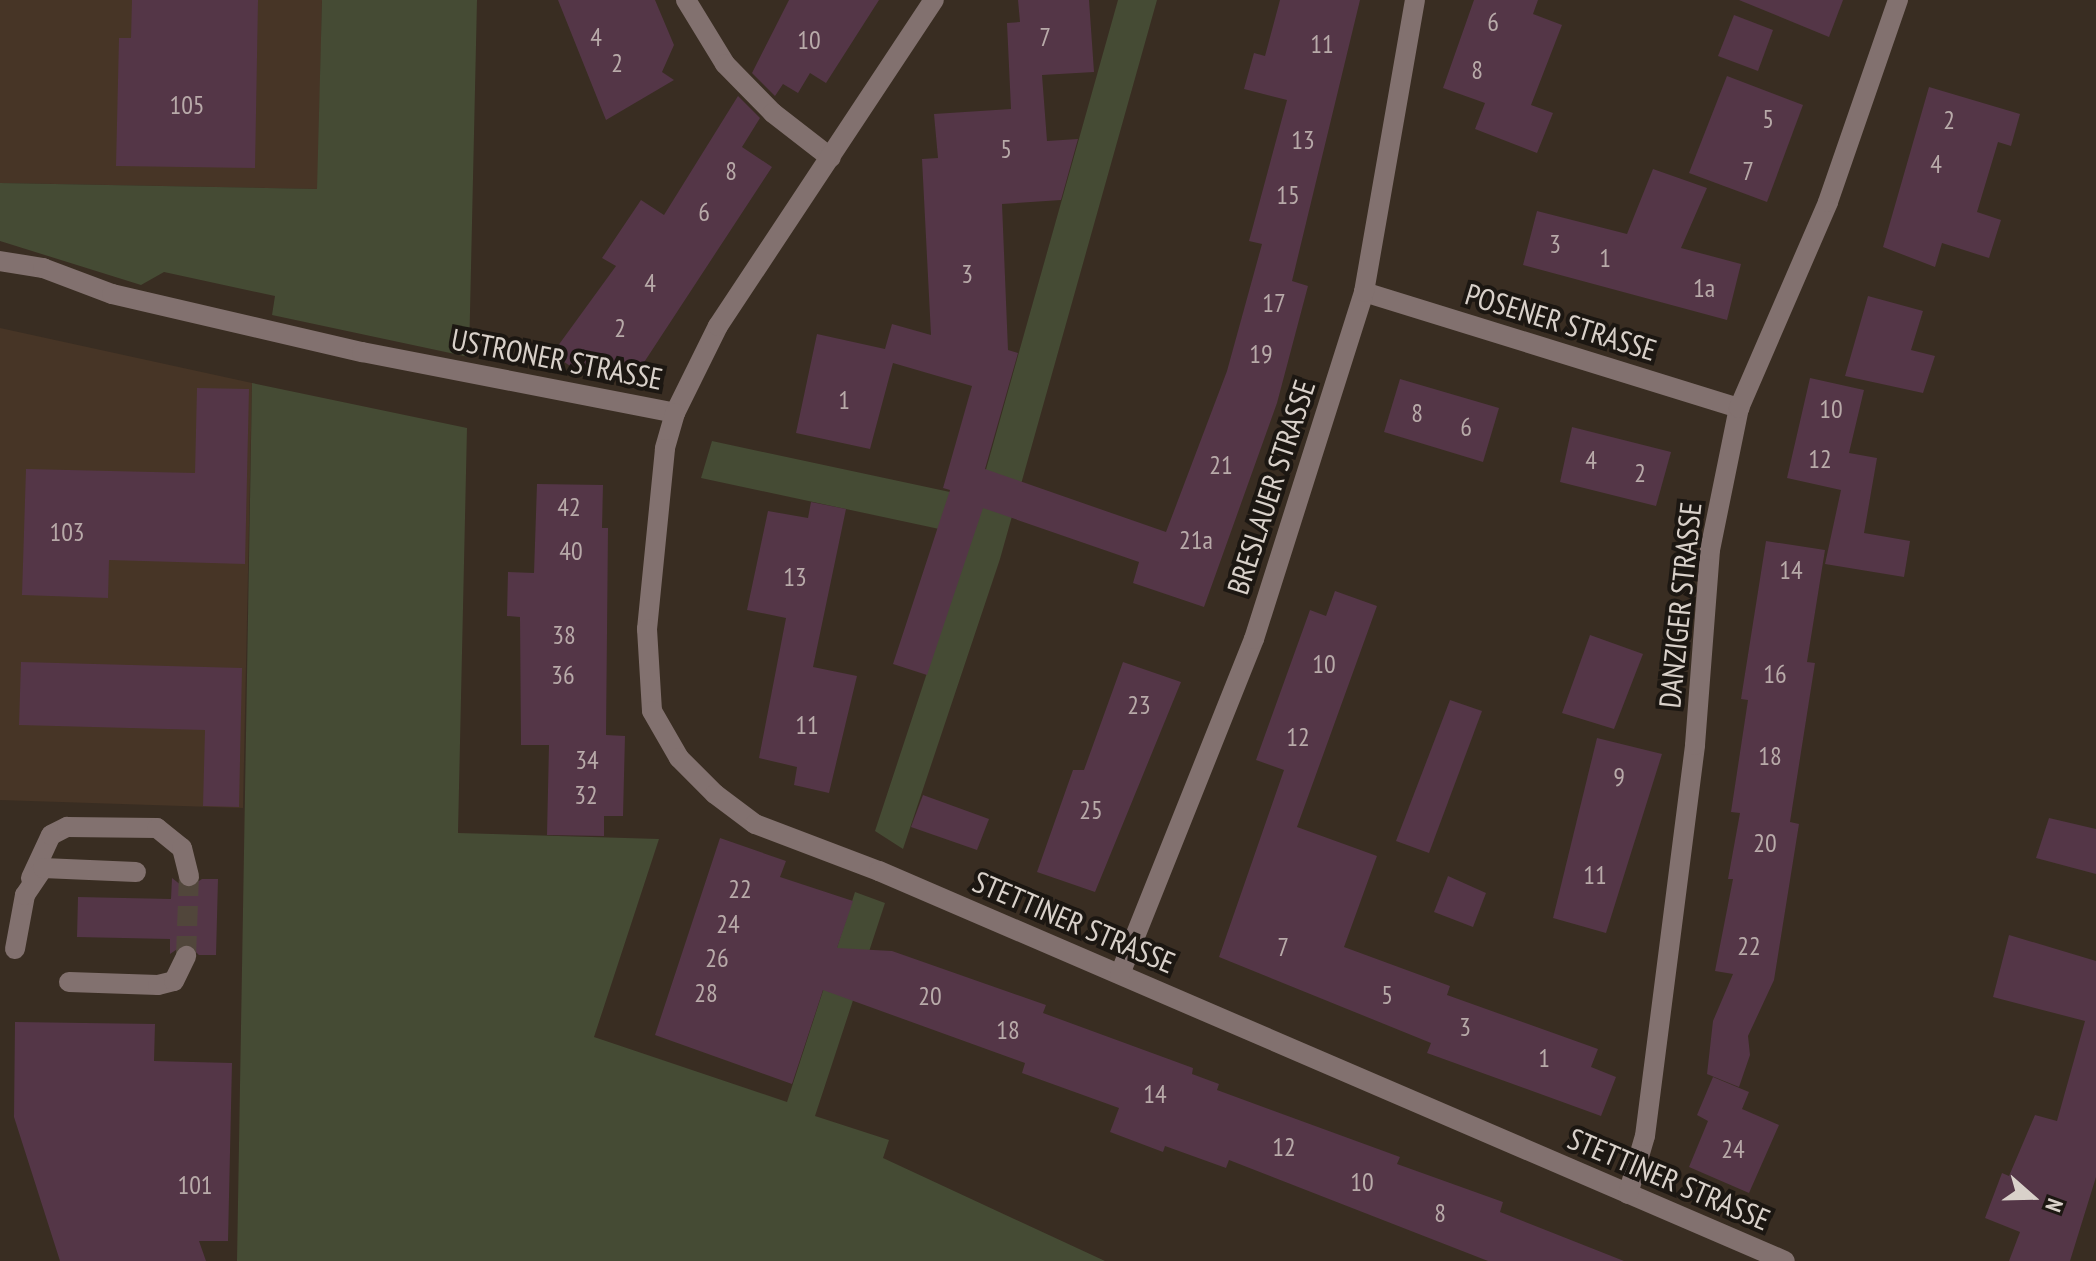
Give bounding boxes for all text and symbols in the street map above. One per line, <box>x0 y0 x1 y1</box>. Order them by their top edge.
house number: 6 <box>1487 6 1499 38</box>
house number: 4 <box>590 21 602 53</box>
house number: 7 <box>1039 21 1051 53</box>
house number: 10 <box>797 24 821 56</box>
house number: 11 <box>1310 28 1334 60</box>
house number: 2 <box>611 47 623 79</box>
house number: 8 <box>1471 54 1483 86</box>
house number: 105 <box>169 89 205 121</box>
house number: 5 <box>1762 103 1774 135</box>
house number: 2 <box>1943 104 1955 136</box>
house number: 13 <box>1291 124 1315 156</box>
house number: 5 <box>1000 133 1012 165</box>
house number: 4 <box>1930 148 1942 180</box>
house number: 8 <box>725 155 737 187</box>
house number: 7 <box>1742 155 1754 187</box>
house number: 15 <box>1276 179 1300 211</box>
house number: 6 <box>698 196 710 228</box>
house number: 3 <box>1549 228 1561 260</box>
house number: 1 <box>1599 242 1611 274</box>
house number: 3 <box>961 258 973 290</box>
house number: 4 <box>644 267 656 299</box>
house number: 1a <box>1693 272 1715 304</box>
street label: POSENER STRASSE <box>1461 276 1661 368</box>
house number: 17 <box>1262 287 1286 319</box>
house number: 2 <box>614 312 626 344</box>
street label: USTRONER STRASSE <box>448 321 666 397</box>
house number: 19 <box>1249 338 1273 370</box>
street label: BRESLAUER STRASSE <box>1219 375 1323 599</box>
house number: 1 <box>838 384 850 416</box>
house number: 10 <box>1819 393 1843 425</box>
house number: 8 <box>1411 397 1423 429</box>
house number: 6 <box>1460 411 1472 443</box>
house number: 12 <box>1808 443 1832 475</box>
house number: 4 <box>1585 444 1597 476</box>
house number: 21 <box>1209 449 1233 481</box>
house number: 2 <box>1634 457 1646 489</box>
house number: 42 <box>557 491 581 523</box>
street label: DANZIGER STRASSE <box>1651 500 1709 710</box>
house number: 103 <box>49 516 85 548</box>
house number: 21a <box>1179 524 1213 556</box>
house number: 40 <box>559 535 583 567</box>
house number: 14 <box>1779 554 1803 586</box>
house number: 13 <box>783 561 807 593</box>
house number: 38 <box>552 619 576 651</box>
house number: 10 <box>1312 648 1336 680</box>
house number: 16 <box>1763 658 1787 690</box>
house number: 36 <box>551 659 575 691</box>
house number: 23 <box>1127 689 1151 721</box>
house number: 11 <box>795 709 819 741</box>
house number: 12 <box>1286 721 1310 753</box>
house number: 18 <box>1758 740 1782 772</box>
house number: 34 <box>575 744 599 776</box>
house number: 9 <box>1613 761 1625 793</box>
house number: 32 <box>574 779 598 811</box>
house number: 25 <box>1079 794 1103 826</box>
house number: 20 <box>1753 827 1777 859</box>
house number: 11 <box>1583 859 1607 891</box>
street label: STETTINER STRASSE <box>968 863 1180 981</box>
house number: 22 <box>728 873 752 905</box>
house number: 24 <box>716 908 740 940</box>
house number: 22 <box>1737 930 1761 962</box>
house number: 7 <box>1277 931 1289 963</box>
house number: 26 <box>705 942 729 974</box>
house number: 28 <box>694 977 718 1009</box>
house number: 5 <box>1381 979 1393 1011</box>
house number: 20 <box>918 980 942 1012</box>
house number: 3 <box>1459 1011 1471 1043</box>
house number: 18 <box>996 1014 1020 1046</box>
house number: 1 <box>1538 1042 1550 1074</box>
house number: 14 <box>1143 1078 1167 1110</box>
street label: STETTINER STRASSE <box>1563 1120 1775 1238</box>
house number: 12 <box>1272 1131 1296 1163</box>
house number: 24 <box>1721 1133 1745 1165</box>
north arrow <box>1992 1157 2072 1237</box>
house number: 10 <box>1350 1166 1374 1198</box>
house number: 101 <box>177 1169 213 1201</box>
text: N <box>2039 1195 2070 1216</box>
house number: 8 <box>1434 1197 1446 1229</box>

